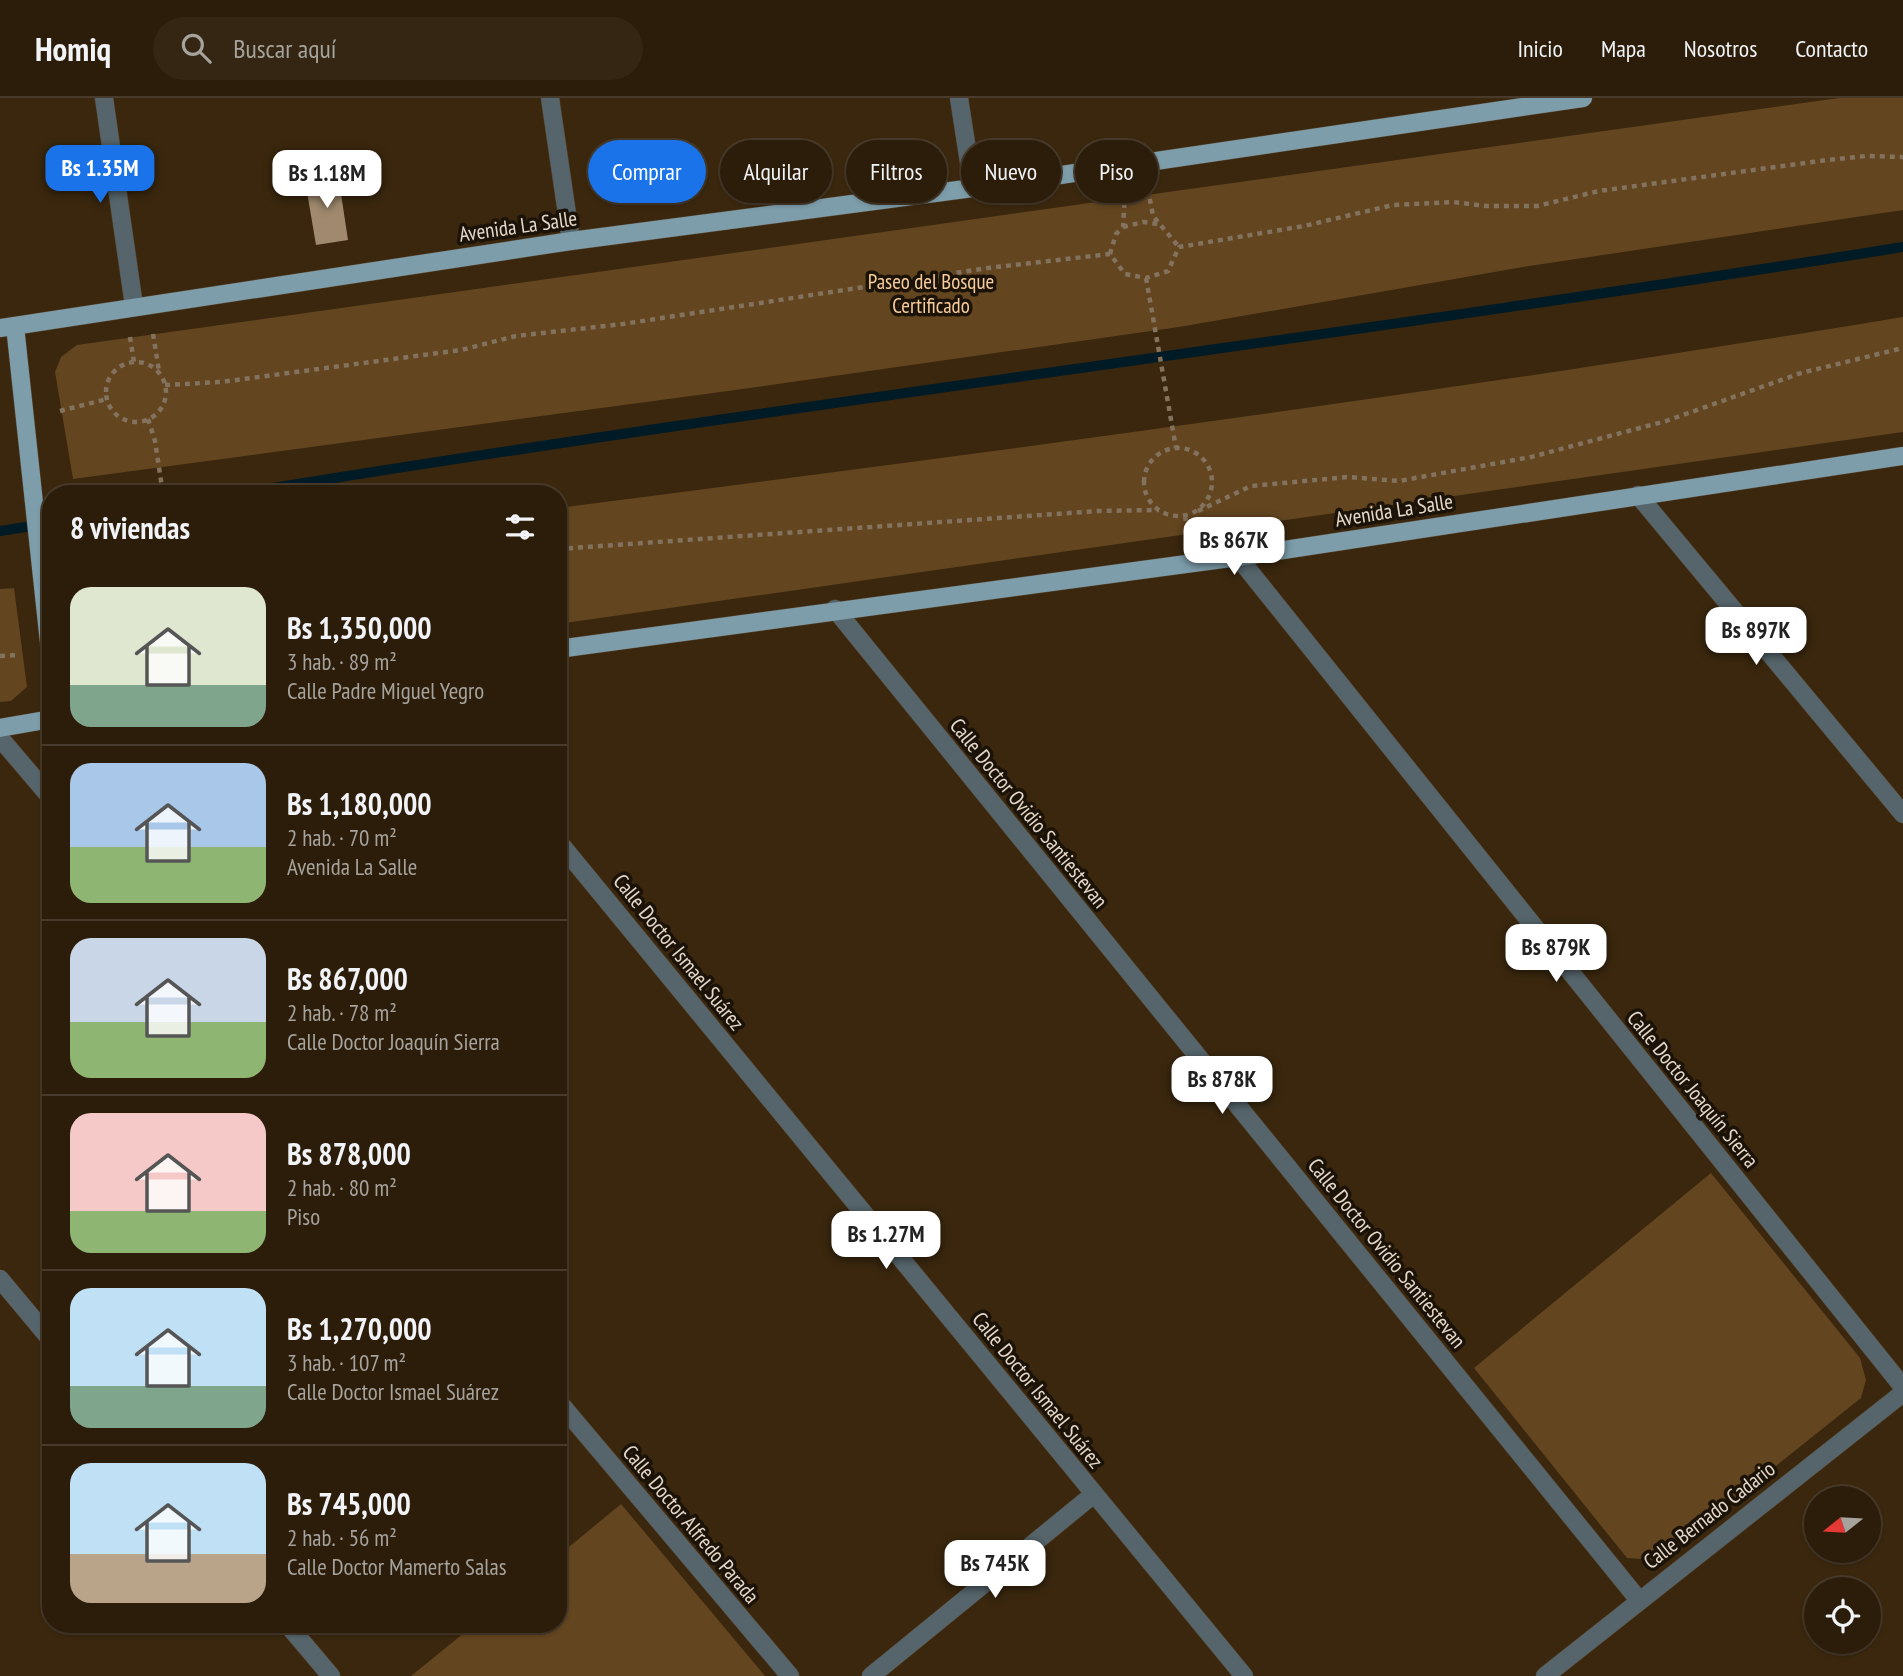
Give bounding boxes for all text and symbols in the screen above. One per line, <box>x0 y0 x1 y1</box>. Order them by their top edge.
search box <box>153 17 643 80</box>
text: Homiq <box>35 27 111 70</box>
icon: search <box>177 29 215 67</box>
text: Buscar aquí <box>233 32 336 65</box>
text: Inicio <box>1517 33 1563 64</box>
text: Mapa <box>1601 33 1646 64</box>
text: Nosotros <box>1684 33 1757 64</box>
text: Contacto <box>1795 33 1868 64</box>
chip: Comprar <box>588 140 706 203</box>
chip: Alquilar <box>720 140 832 203</box>
chip: Filtros <box>846 140 947 203</box>
chip: Nuevo <box>961 140 1061 203</box>
chip: Piso <box>1075 140 1158 203</box>
pin: Bs 1.35M <box>28 146 172 205</box>
pin: Bs 1.18M <box>255 150 399 210</box>
text: Bs 1.35M <box>61 153 139 182</box>
text: Bs 1.18M <box>288 158 366 187</box>
street label: Avenida La Salle <box>457 204 579 248</box>
park label: Paseo del Bosque Certificado <box>868 268 994 319</box>
street label: Avenida La Salle <box>1333 487 1455 533</box>
text: 8 viviendas <box>70 508 190 547</box>
icon: filters <box>501 508 539 546</box>
pin: Bs 867K <box>1169 518 1299 577</box>
text: Bs 867K <box>1200 525 1268 554</box>
text: Bs 1,350,000 <box>287 608 432 647</box>
pin: Bs 897K <box>1691 608 1821 667</box>
icon: home <box>126 615 210 699</box>
text: Bs 897K <box>1722 615 1790 644</box>
text: 3 hab. · 89 m² <box>287 647 397 676</box>
text: Calle Padre Miguel Yegro <box>287 676 484 705</box>
street label: Calle Doctor Ovidio Santiestevan <box>944 713 1114 913</box>
text: Bs 1,180,000 <box>287 784 432 823</box>
icon: home <box>126 791 210 875</box>
text: 2 hab. · 70 m² <box>287 823 397 852</box>
text: Avenida La Salle <box>287 852 417 881</box>
street label: Calle Doctor Ismael Suárez <box>608 868 750 1036</box>
pin: Bs 879K <box>1491 924 1621 984</box>
text: Bs 879K <box>1522 932 1590 961</box>
text: Bs 867,000 <box>287 959 408 998</box>
icon: home <box>126 966 210 1050</box>
text: 2 hab. · 78 m² <box>287 998 397 1027</box>
street label: Calle Doctor Joaquín Sierra <box>1621 1005 1765 1173</box>
text: Calle Doctor Joaquín Sierra <box>287 1027 500 1056</box>
pin: Bs 878K <box>1157 1056 1287 1116</box>
text: Bs 878K <box>1188 1064 1256 1093</box>
text: Bs 878,000 <box>287 1134 411 1173</box>
icon: home <box>126 1141 210 1225</box>
street label: Calle Doctor Ovidio Santiestevan <box>1302 1153 1472 1353</box>
text: 2 hab. · 80 m² <box>287 1173 397 1202</box>
text: Piso <box>287 1202 320 1231</box>
pin: Bs 1.27M <box>814 1212 958 1271</box>
text: Bs 1.27M <box>847 1219 925 1248</box>
street label: Calle Doctor Ismael Suárez <box>967 1306 1109 1474</box>
text: Bs 1,270,000 <box>287 1309 432 1348</box>
icon: home <box>126 1316 210 1400</box>
text: 3 hab. · 107 m² <box>287 1348 406 1377</box>
text: Calle Doctor Ismael Suárez <box>287 1377 499 1406</box>
street label: Calle Doctor Alfredo Parada <box>617 1439 765 1609</box>
street label: Calle Bernado Cadario <box>1638 1455 1780 1575</box>
text: Bs 745,000 <box>287 1484 411 1523</box>
north arrow <box>1804 1486 1881 1563</box>
map controls <box>1804 1486 1881 1654</box>
icon: home <box>126 1491 210 1575</box>
text: 2 hab. · 56 m² <box>287 1523 397 1552</box>
pin: Bs 745K <box>930 1540 1060 1600</box>
text: Bs 745K <box>961 1548 1029 1577</box>
text: Calle Doctor Mamerto Salas <box>287 1552 507 1581</box>
button: locate <box>1804 1577 1881 1654</box>

